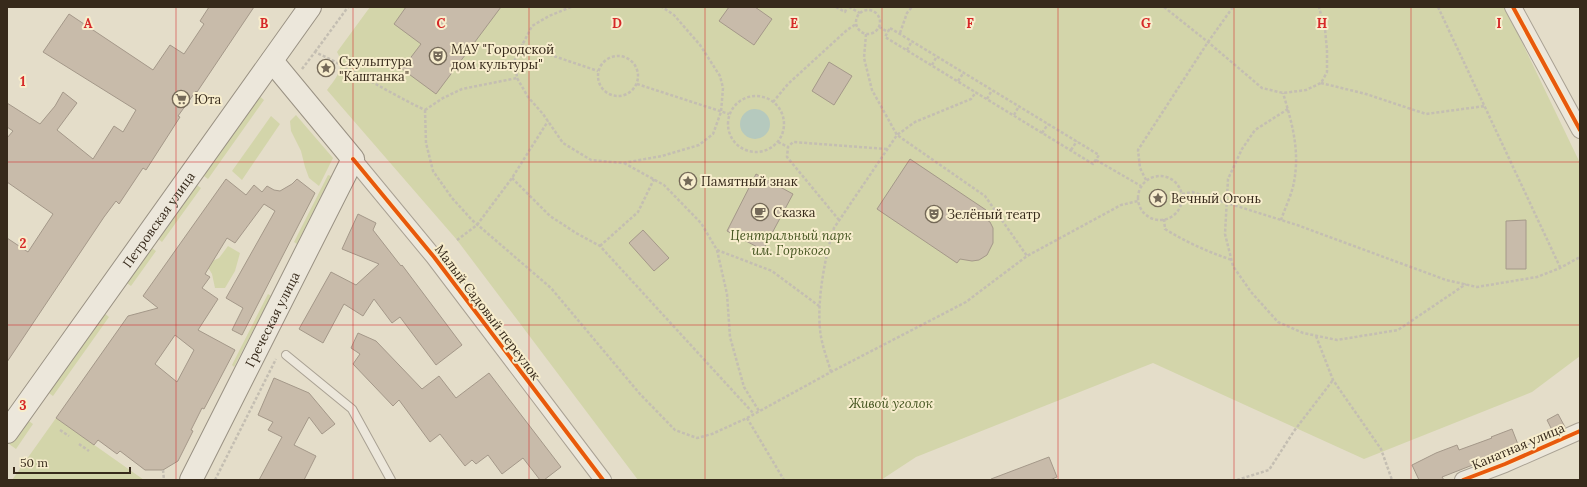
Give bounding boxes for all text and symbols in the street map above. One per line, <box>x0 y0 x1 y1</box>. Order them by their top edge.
text: A <box>84 15 93 32</box>
text: B <box>260 15 269 32</box>
text: C <box>437 15 446 32</box>
text: D <box>612 15 622 32</box>
text: E <box>790 15 798 32</box>
text: F <box>966 15 974 32</box>
text: G <box>1141 15 1151 32</box>
text: H <box>1317 15 1327 32</box>
text: I <box>1496 15 1502 32</box>
place label: МАУ "Городской дом культуры" <box>451 41 554 73</box>
theatre icon: МАУ "Городской дом культуры" <box>428 46 448 66</box>
place label: Скульптура "Каштанка" <box>339 53 412 85</box>
place icon: Скульптура "Каштанка" <box>316 58 336 78</box>
text: 1 <box>20 73 26 90</box>
supermarket icon: Юта <box>171 89 191 109</box>
place label: Юта <box>194 91 221 108</box>
street label: Петровская улица <box>119 168 199 271</box>
place icon: Памятный знак <box>678 171 698 191</box>
place label: Памятный знак <box>701 173 798 190</box>
place icon: Вечный Огонь <box>1148 188 1168 208</box>
place label: Вечный Огонь <box>1171 190 1261 207</box>
cafe icon: Сказка <box>750 202 770 222</box>
place label: Сказка <box>773 204 816 221</box>
theatre icon: Зелёный театр <box>924 204 944 224</box>
place label: Зелёный театр <box>947 206 1041 223</box>
park label: Центральный парк им. Горького <box>730 227 852 259</box>
text: 2 <box>20 235 27 252</box>
street label: Малый Садовый переулок <box>431 241 544 384</box>
street label: Греческая улица <box>241 269 304 370</box>
park label: Живой уголок <box>848 395 934 412</box>
text: 3 <box>19 397 27 414</box>
street label: Канатная улица <box>1469 419 1568 474</box>
scale bar <box>14 449 130 475</box>
text: 50 m <box>20 455 48 470</box>

